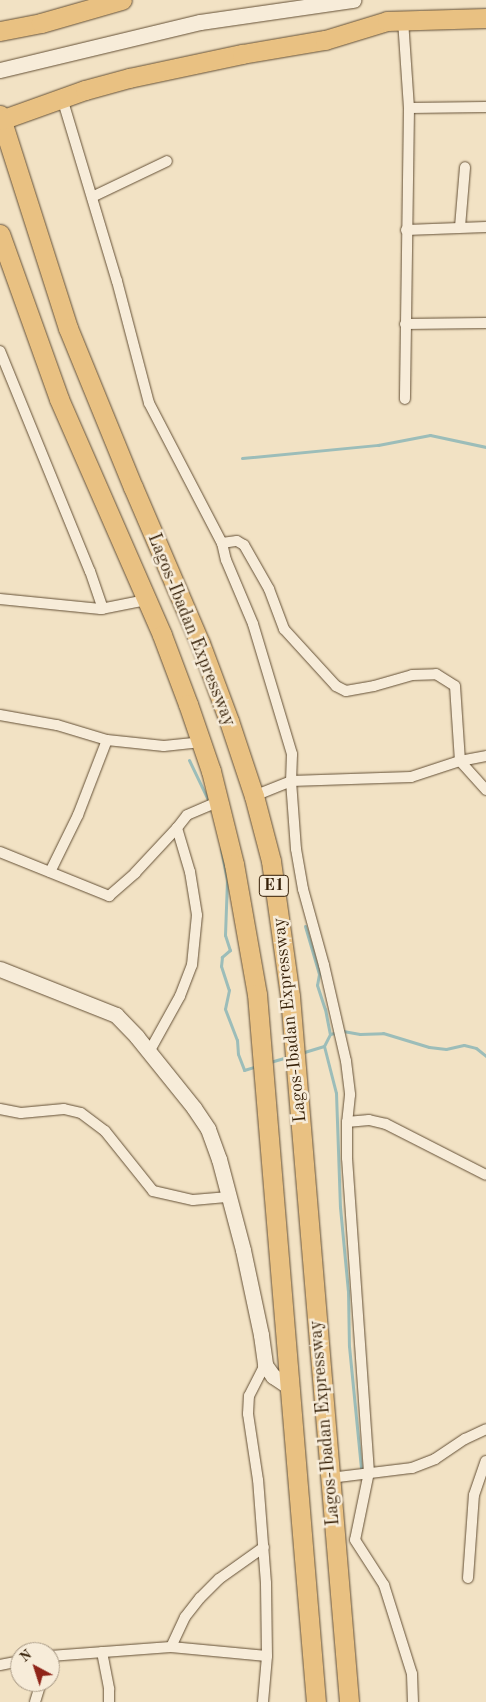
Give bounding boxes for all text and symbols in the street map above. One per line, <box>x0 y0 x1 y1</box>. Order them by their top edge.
street label: Lagos-Ibadan Expressway <box>142 530 240 730</box>
road number: E1 <box>258 872 290 899</box>
street label: Lagos-Ibadan Expressway <box>268 916 312 1124</box>
street label: Lagos-Ibadan Expressway <box>305 1319 345 1527</box>
north arrow <box>10 1642 60 1692</box>
text: N <box>17 1647 35 1665</box>

